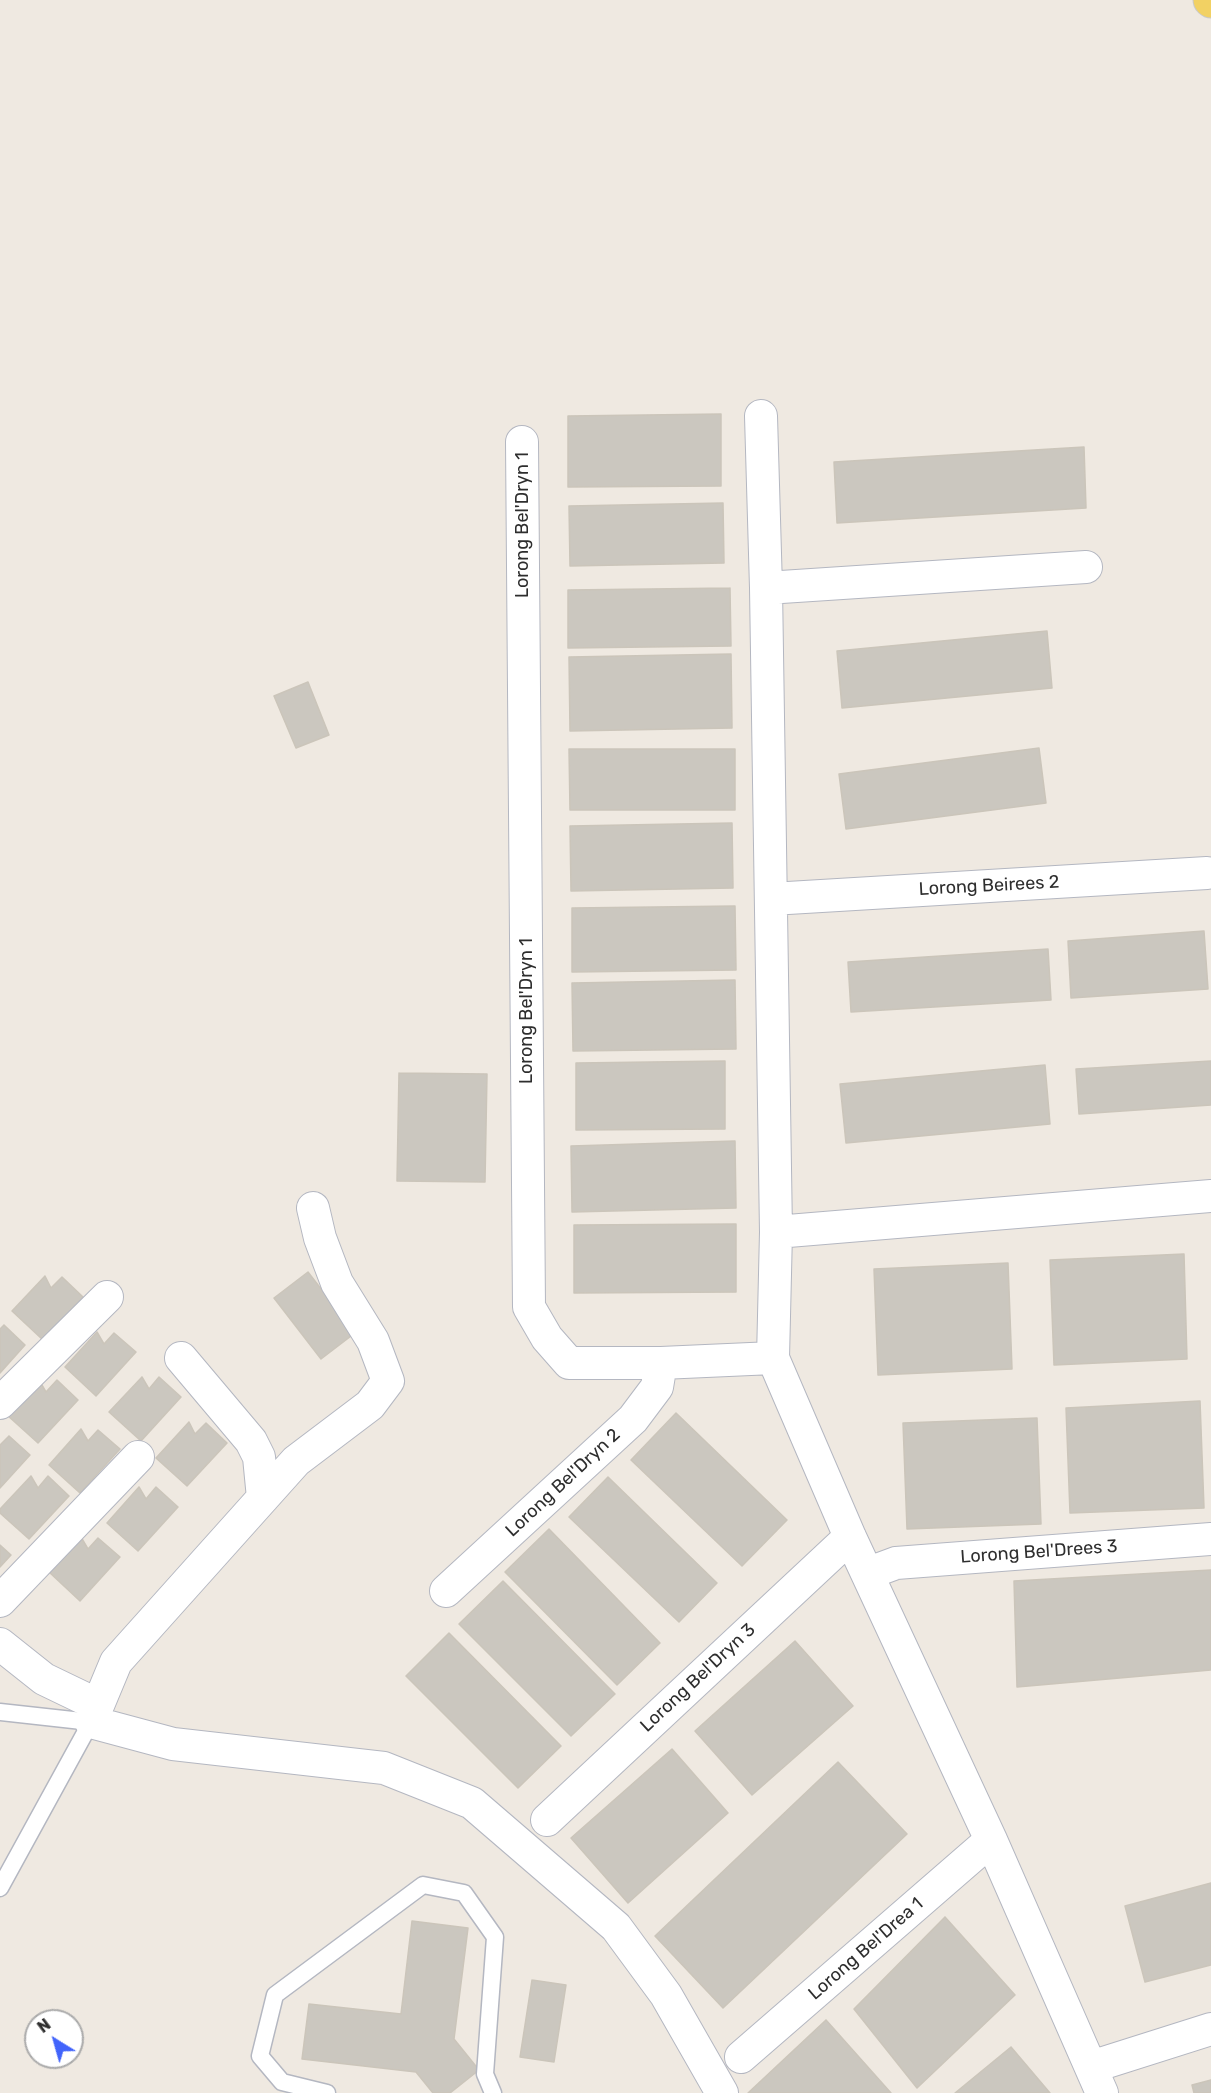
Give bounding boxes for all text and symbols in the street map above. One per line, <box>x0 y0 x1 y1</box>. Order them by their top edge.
street label: Lorong Bel'Dryn 1 <box>512 452 534 598</box>
street label: Lorong Beirees 2 <box>918 872 1060 900</box>
street label: Lorong Bel'Dryn 1 <box>516 938 538 1084</box>
street label: Lorong Bel'Dryn 2 <box>501 1424 625 1542</box>
street label: Lorong Bel'Drees 3 <box>960 1536 1118 1568</box>
street label: Lorong Bel'Dryn 3 <box>636 1619 760 1737</box>
street label: Lorong Bel'Drea 1 <box>804 1893 928 2005</box>
north arrow <box>24 2009 84 2069</box>
text: N <box>34 2015 54 2037</box>

